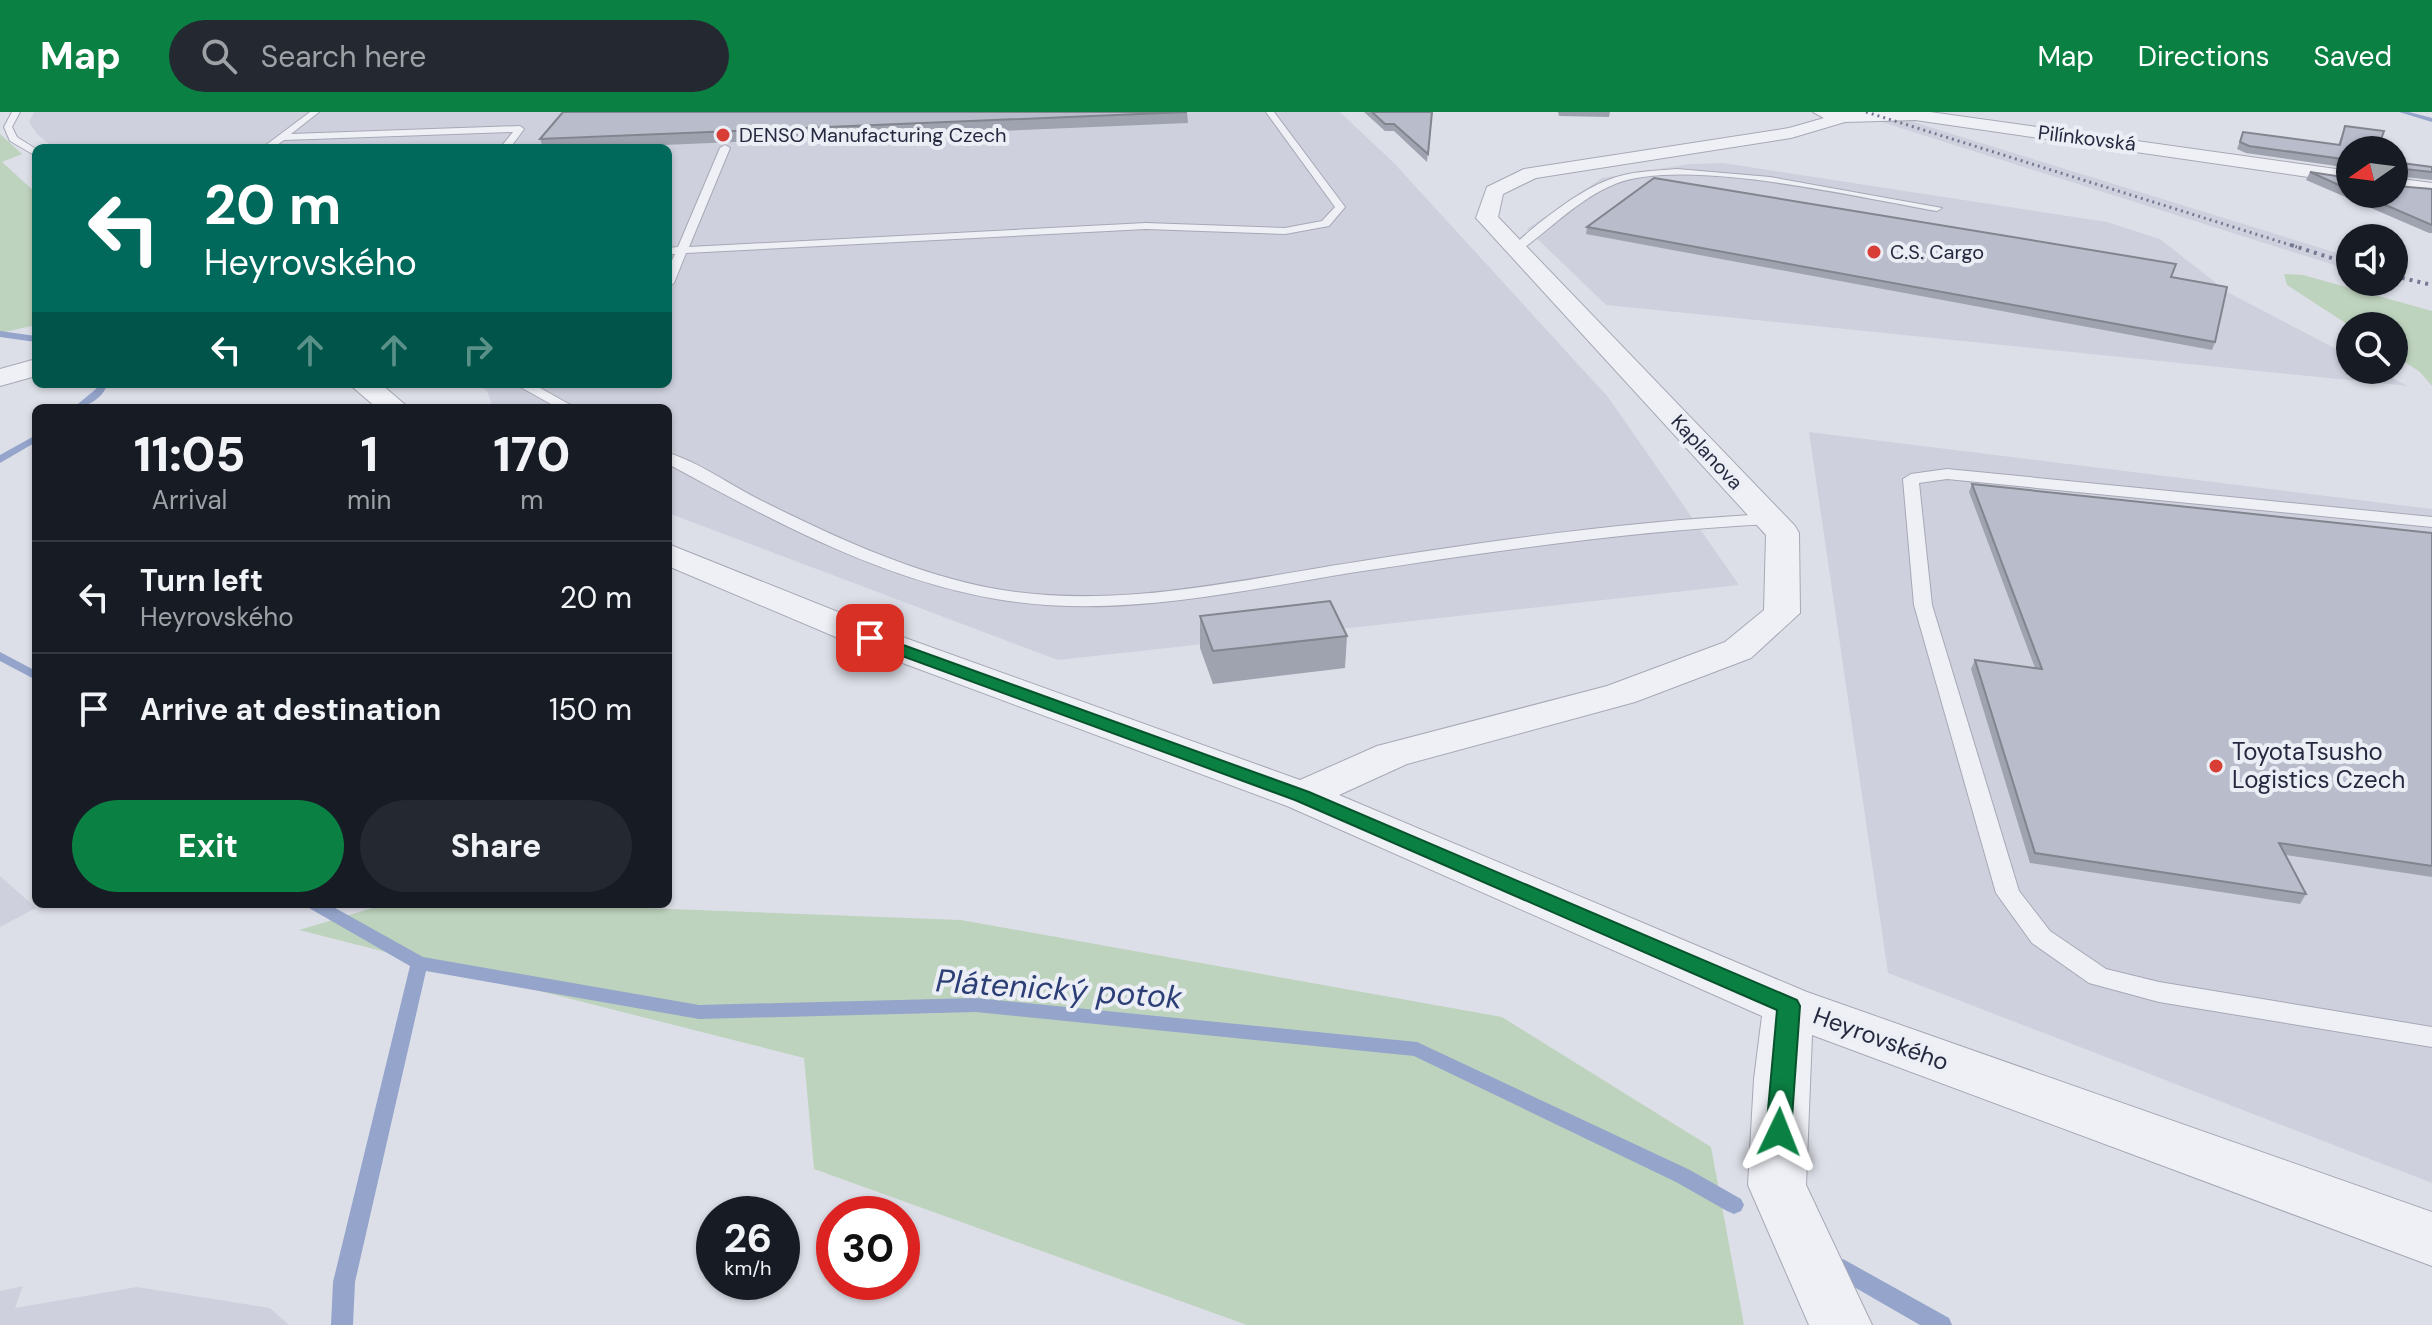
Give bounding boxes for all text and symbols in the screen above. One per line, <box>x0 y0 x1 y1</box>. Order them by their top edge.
search box <box>169 20 729 92</box>
text: Map <box>40 31 121 81</box>
icon: search <box>197 34 241 78</box>
text: Search here <box>261 37 426 76</box>
text: Map <box>2037 38 2094 75</box>
text: Directions <box>2138 38 2270 75</box>
text: Saved <box>2314 38 2392 75</box>
street label: Pilínkovská <box>2037 119 2137 157</box>
place label: DENSO Manufacturing Czech <box>739 122 1007 148</box>
marker: DENSO Manufacturing Czech <box>714 126 732 144</box>
north arrow <box>2336 136 2408 208</box>
map controls <box>2336 136 2408 384</box>
text: 20 m <box>204 168 341 241</box>
icon: left <box>72 176 176 280</box>
button: sound <box>2336 224 2408 296</box>
text: Heyrovského <box>204 239 417 286</box>
place label: C.S. Cargo <box>1890 239 1984 265</box>
marker: C.S. Cargo <box>1865 243 1883 261</box>
button: search <box>2336 312 2408 384</box>
icon: left <box>204 328 248 372</box>
icon: ahead <box>288 328 332 372</box>
icon: ahead <box>372 328 416 372</box>
icon: right <box>456 328 500 372</box>
street label: Kaplanova <box>1666 409 1748 495</box>
text: 11:05 <box>134 423 245 486</box>
text: 1 <box>360 423 378 486</box>
text: 170 <box>493 423 570 486</box>
text: Arrival <box>152 483 227 517</box>
text: min <box>347 483 391 517</box>
text: m <box>520 483 543 517</box>
text: Turn left <box>140 561 263 600</box>
icon: left <box>72 575 116 619</box>
text: 20 m <box>560 578 632 617</box>
text: Heyrovského <box>140 600 294 634</box>
pin <box>836 604 904 672</box>
icon: arrive <box>848 616 892 660</box>
icon: arrive <box>72 687 116 731</box>
text: Arrive at destination <box>140 690 441 729</box>
text: 150 m <box>549 690 632 729</box>
place label: ToyotaTsusho Logistics Czech <box>2232 736 2405 795</box>
marker: ToyotaTsusho Logistics Czech <box>2207 757 2225 775</box>
button: Exit <box>72 800 344 892</box>
button: Share <box>360 800 632 892</box>
water label: Plátenický potok <box>934 959 1184 1019</box>
street label: Heyrovského <box>1809 1000 1953 1077</box>
position arrow <box>1737 1090 1821 1174</box>
speed limit sign: 30 <box>816 1196 920 1300</box>
text: 26 <box>724 1212 772 1264</box>
text: km/h <box>724 1255 772 1281</box>

